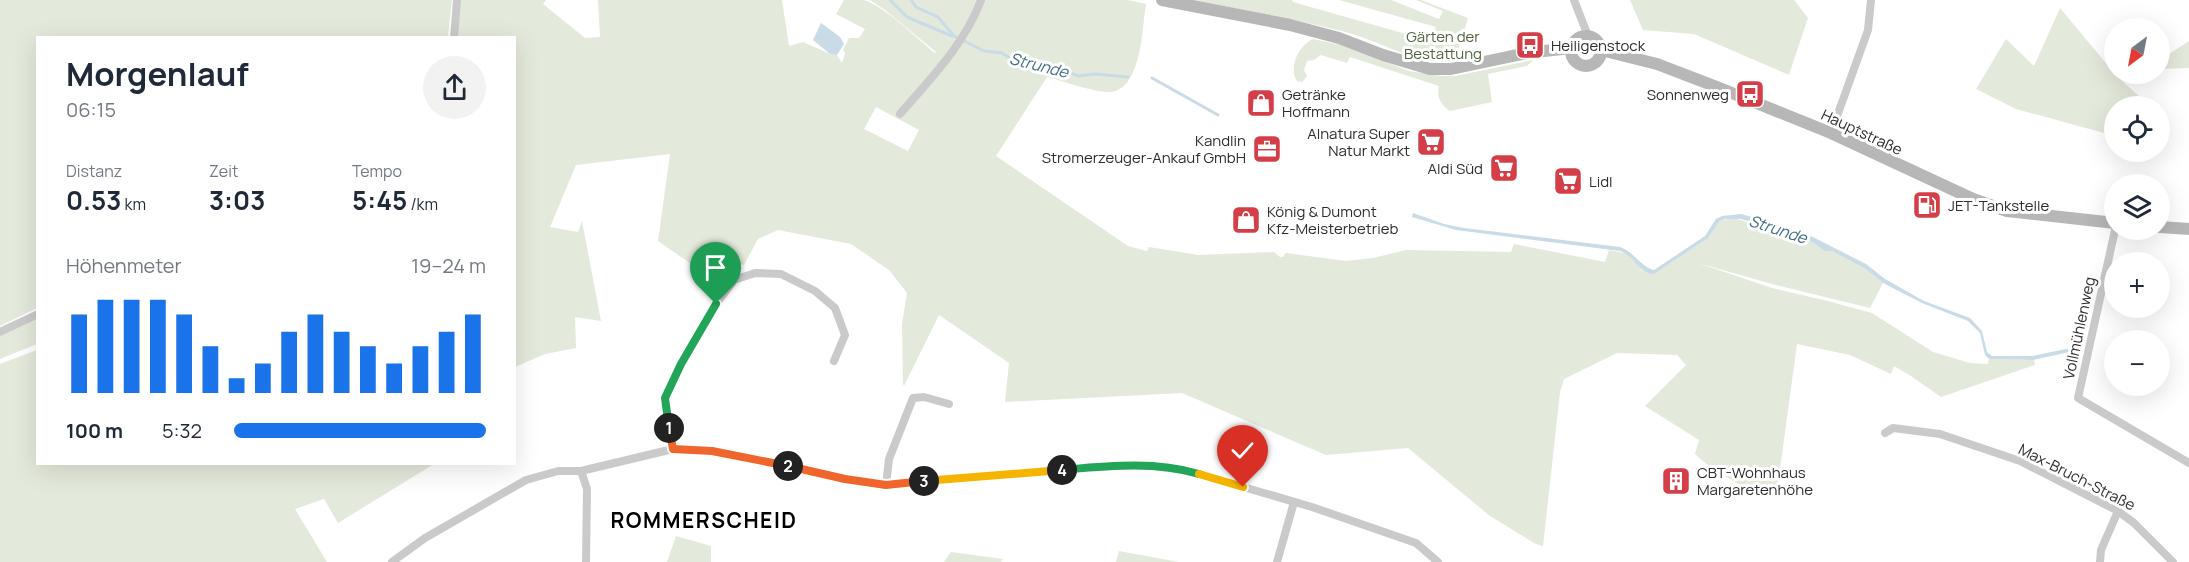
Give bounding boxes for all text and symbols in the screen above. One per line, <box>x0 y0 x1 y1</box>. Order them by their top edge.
north arrow <box>2104 18 2170 84</box>
map controls <box>2104 18 2170 396</box>
park label: Gärten der Bestattung <box>1404 26 1482 64</box>
bus stop icon: Heiligenstock <box>1514 29 1546 61</box>
place label: Heiligenstock <box>1551 35 1646 56</box>
water label: Strunde <box>1007 47 1072 83</box>
text: Morgenlauf <box>66 51 249 96</box>
button: share <box>423 56 486 119</box>
bus stop icon: Sonnenweg <box>1734 78 1766 110</box>
place label: Getränke Hoffmann <box>1282 84 1350 122</box>
place label: Sonnenweg <box>1647 84 1729 105</box>
shop icon: Getränke Hoffmann <box>1245 87 1277 119</box>
text: 06:15 <box>66 96 116 123</box>
button: locate <box>2104 96 2170 162</box>
street label: Hauptstraße <box>1818 104 1906 160</box>
place label: Alnatura Super Natur Markt <box>1307 123 1411 161</box>
supermarket icon: Alnatura Super Natur Markt <box>1415 126 1447 158</box>
place label: Kandlin Stromerzeuger-Ankauf GmbH <box>1042 130 1246 168</box>
office icon: Kandlin Stromerzeuger-Ankauf GmbH <box>1251 133 1283 165</box>
supermarket icon: Aldi Süd <box>1488 152 1520 184</box>
place label: Aldi Süd <box>1428 158 1483 179</box>
text: Distanz <box>66 160 122 182</box>
text: Zeit <box>209 160 238 182</box>
text: Tempo <box>352 160 402 182</box>
supermarket icon: Lidl <box>1552 165 1584 197</box>
place label: Lidl <box>1589 171 1613 192</box>
button: layers <box>2104 174 2170 240</box>
text: 0.53 <box>66 182 121 218</box>
text: 3:03 <box>209 182 265 218</box>
text: 5:45 <box>352 182 407 218</box>
fuel station icon: JET-Tankstelle <box>1911 189 1943 221</box>
text: km <box>121 193 146 215</box>
text: /km <box>407 193 438 215</box>
place label: JET-Tankstelle <box>1948 195 2050 216</box>
place label: König & Dumont Kfz-Meisterbetrieb <box>1267 201 1398 239</box>
shop icon: König & Dumont Kfz-Meisterbetrieb <box>1230 204 1262 236</box>
water label: Strunde <box>1746 209 1811 249</box>
pin <box>690 242 741 304</box>
icon: arrive <box>699 251 732 284</box>
text: Höhenmeter <box>66 252 182 279</box>
text: 19–24 m <box>411 252 486 279</box>
button: + <box>2104 252 2170 318</box>
street label: Vollmühlenweg <box>2058 275 2100 381</box>
button: − <box>2104 330 2170 396</box>
pin: 1 <box>654 413 684 443</box>
text: 100 m <box>66 417 123 444</box>
text: 5:32 <box>162 417 202 444</box>
text: 1 <box>665 417 673 439</box>
pin <box>1217 425 1268 487</box>
icon: check <box>1226 434 1259 467</box>
street label: Max-Bruch-Straße <box>2015 438 2139 516</box>
pin: 2 <box>773 451 803 481</box>
text: 2 <box>783 455 793 477</box>
pin: 4 <box>1047 455 1077 485</box>
text: 4 <box>1057 459 1067 481</box>
place label: CBT-Wohnhaus Margaretenhöhe <box>1697 462 1813 500</box>
building icon: CBT-Wohnhaus Margaretenhöhe <box>1660 465 1692 497</box>
pin: 3 <box>909 466 939 496</box>
text: 3 <box>919 470 929 492</box>
district label: ROMMERSCHEID <box>610 506 798 534</box>

